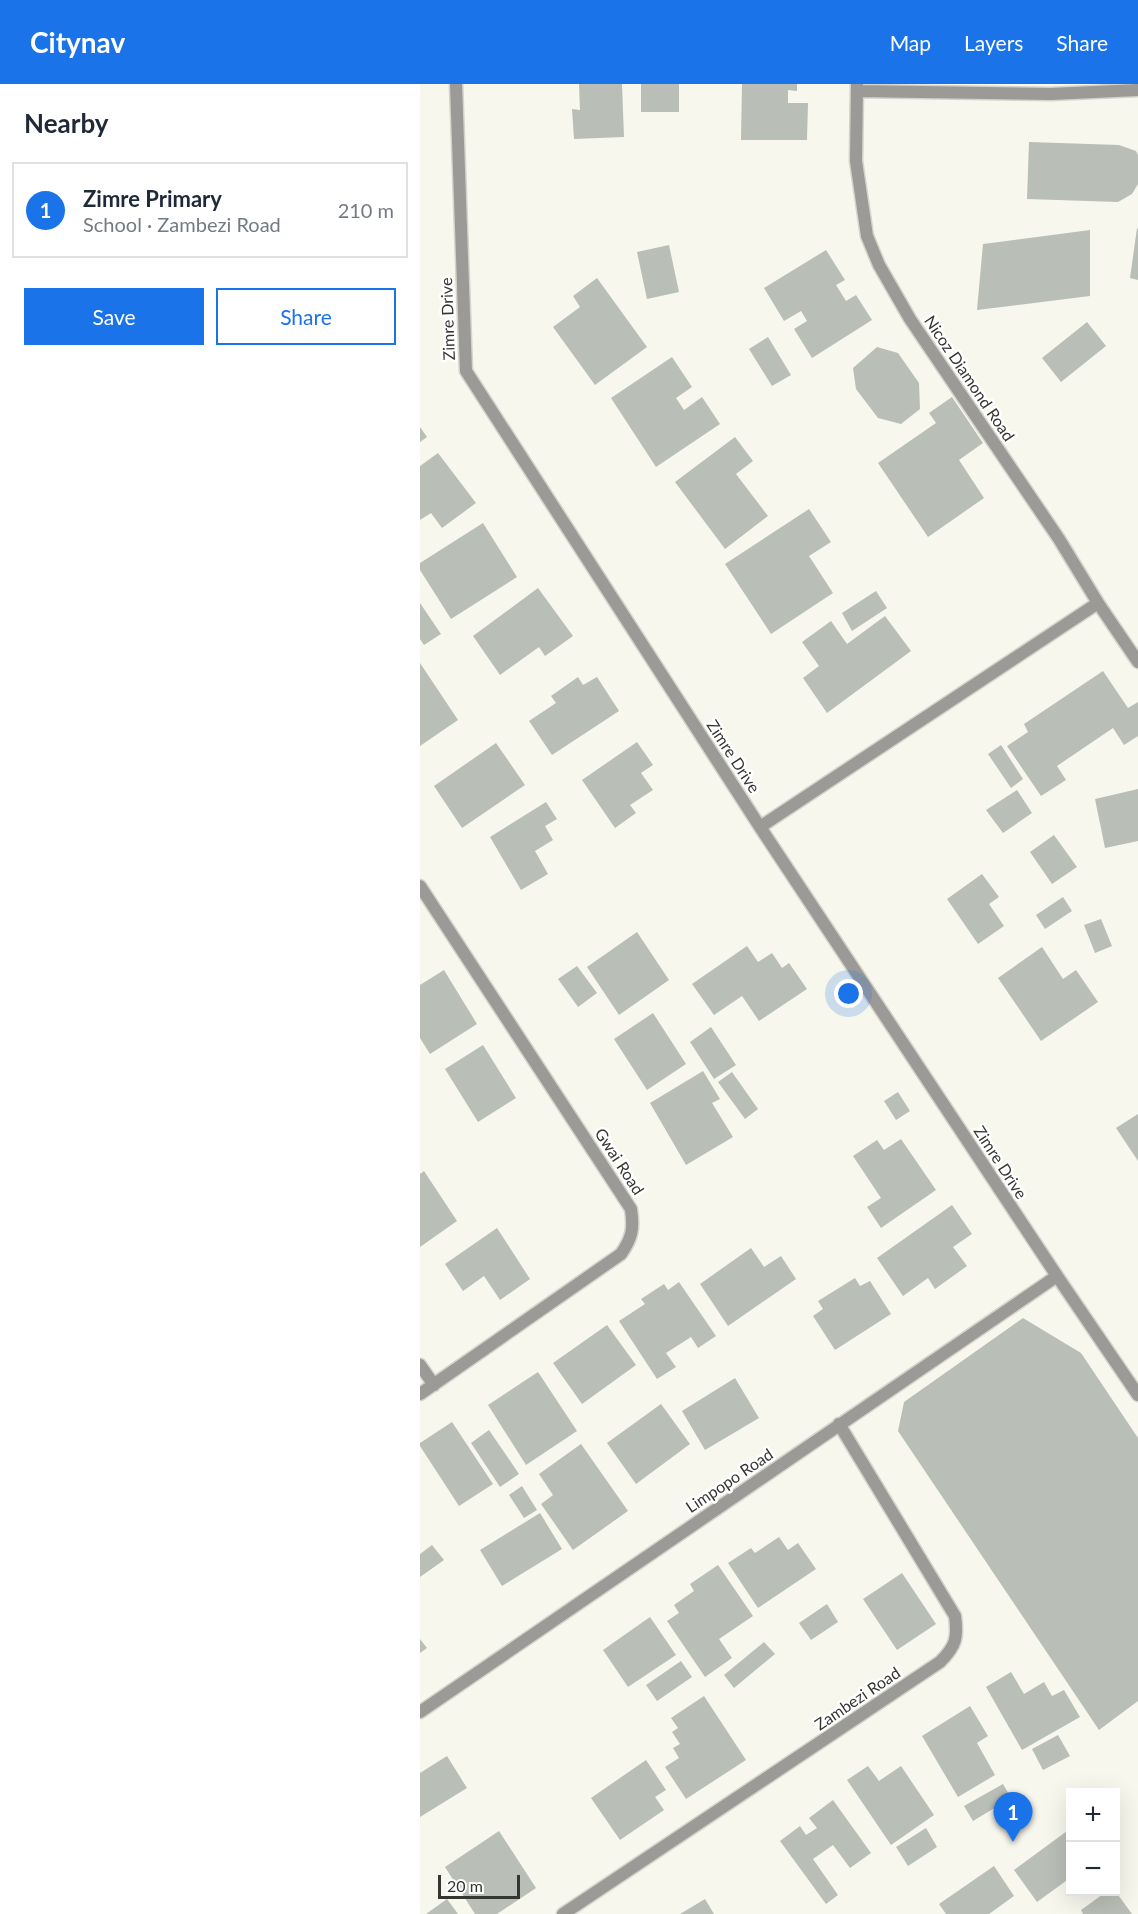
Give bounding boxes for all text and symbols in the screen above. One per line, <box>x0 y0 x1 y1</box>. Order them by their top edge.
text: Citynav <box>30 25 125 59</box>
text: Map <box>890 30 931 55</box>
text: Layers <box>964 30 1023 55</box>
text: Share <box>1056 30 1108 55</box>
text: Nearby <box>24 107 109 139</box>
text: Zimre Primary <box>83 185 222 212</box>
text: 1 <box>40 198 51 222</box>
text: 210 m <box>338 198 394 222</box>
text: School · Zambezi Road <box>83 212 281 236</box>
street label: Zimre Drive <box>436 277 458 361</box>
button: Save <box>24 288 204 345</box>
button: Share <box>216 288 396 345</box>
street label: Nicoz Diamond Road <box>921 312 1019 444</box>
street label: Zimre Drive <box>703 716 765 796</box>
your location <box>834 979 863 1008</box>
street label: Zimre Drive <box>970 1122 1032 1202</box>
street label: Gwai Road <box>592 1124 648 1198</box>
street label: Limpopo Road <box>682 1444 776 1516</box>
street label: Zambezi Road <box>811 1663 903 1733</box>
map controls <box>1066 1788 1120 1896</box>
button: + <box>1066 1788 1120 1842</box>
pin: 1 <box>994 1792 1032 1842</box>
button: − <box>1066 1842 1120 1896</box>
scale bar <box>438 1872 520 1900</box>
text: 20 m <box>447 1876 483 1895</box>

